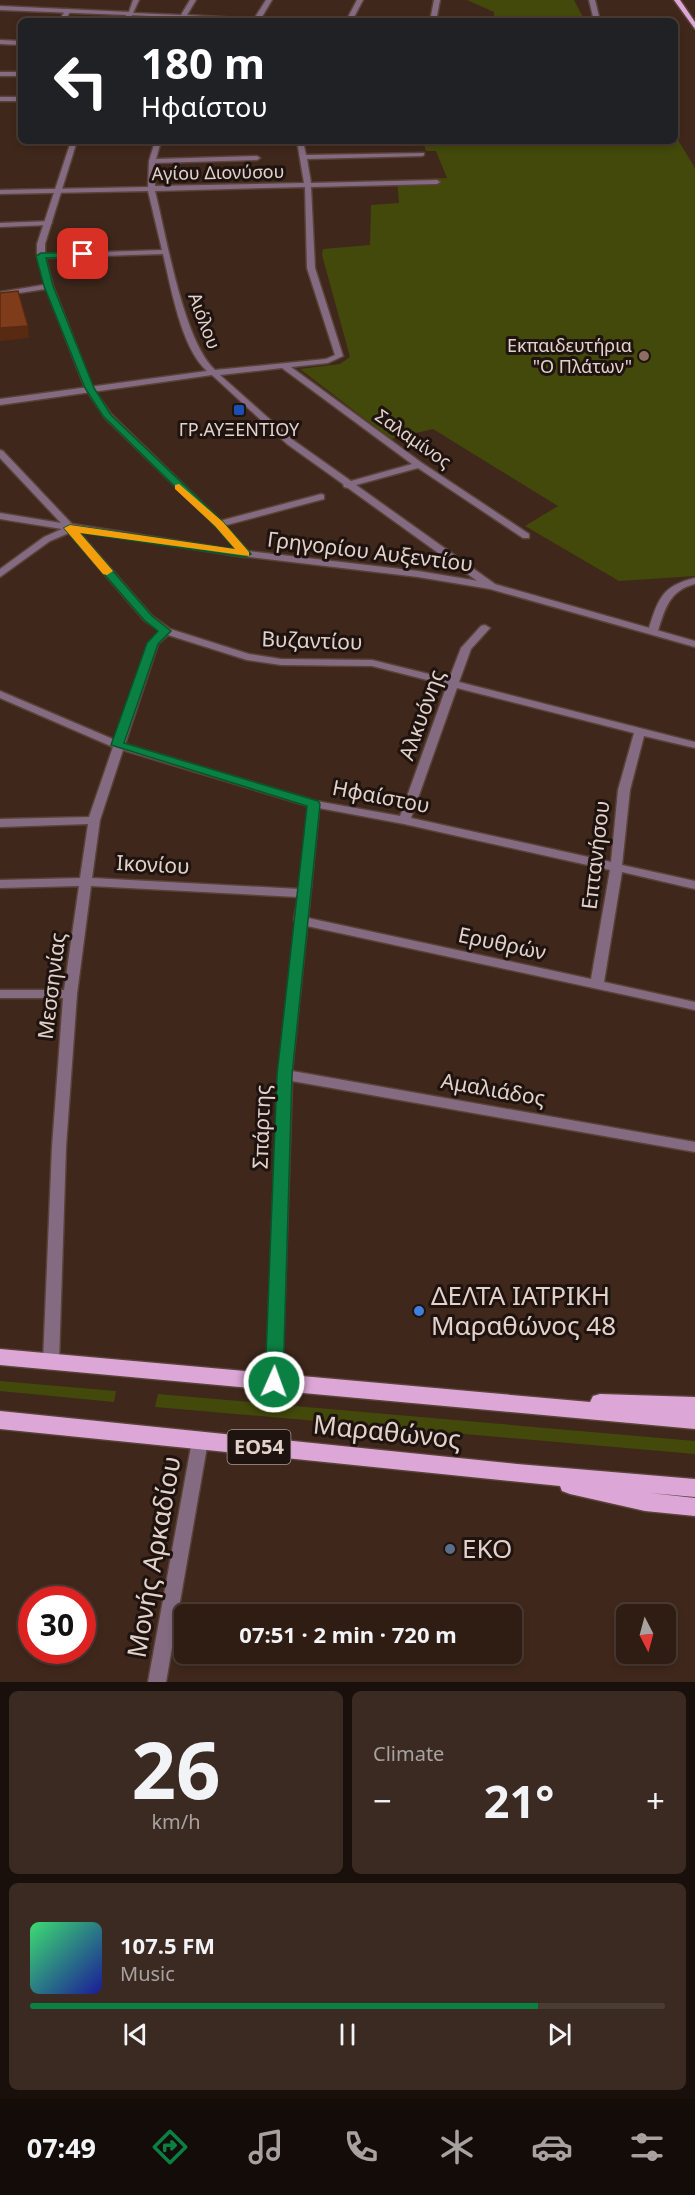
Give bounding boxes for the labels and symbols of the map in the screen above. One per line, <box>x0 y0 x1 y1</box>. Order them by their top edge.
street label: Αγίου Διονύσου <box>151 159 285 185</box>
pin <box>57 228 108 279</box>
street label: Αιόλου <box>183 289 227 352</box>
place label: Εκπαιδευτήρια "Ο Πλάτων" <box>507 333 632 378</box>
marker: Εκπαιδευτήρια "Ο Πλάτων" <box>637 349 651 363</box>
marker: ΓΡ.ΑΥΞΕΝΤΙΟΥ <box>232 403 246 417</box>
street label: Σαλαμίνος <box>371 403 456 473</box>
place label: ΓΡ.ΑΥΞΕΝΤΙΟΥ <box>179 417 300 441</box>
street label: Γρηγορίου Αυξεντίου <box>266 524 475 578</box>
street label: Βυζαντίου <box>261 624 363 656</box>
street label: Αλκυόνης <box>392 666 450 764</box>
street label: Ηφαίστου <box>330 773 432 819</box>
street label: Επτανήσου <box>574 799 616 911</box>
street label: Ικονίου <box>116 848 190 880</box>
street label: Ερυθρών <box>456 920 549 966</box>
street label: Μεσσηνίας <box>31 931 71 1041</box>
street label: Αμαλιάδος <box>439 1066 547 1112</box>
street label: Σπάρτης <box>246 1084 276 1170</box>
place label: ΔΕΛΤΑ ΙΑΤΡΙΚΗ Μαραθώνος 48 <box>431 1277 616 1343</box>
marker: ΔΕΛΤΑ ΙΑΤΡΙΚΗ Μαραθώνος 48 <box>412 1304 426 1318</box>
position arrow <box>242 1350 306 1414</box>
street label: Μαραθώνος <box>311 1405 463 1457</box>
road number: ΕΟ54 <box>228 1430 290 1464</box>
street label: Μονής Αρκαδίου <box>118 1453 188 1660</box>
place label: EKO <box>462 1530 512 1566</box>
marker: EKO <box>443 1542 457 1556</box>
speed limit sign: 30 <box>18 1586 96 1664</box>
north arrow <box>616 1604 676 1664</box>

